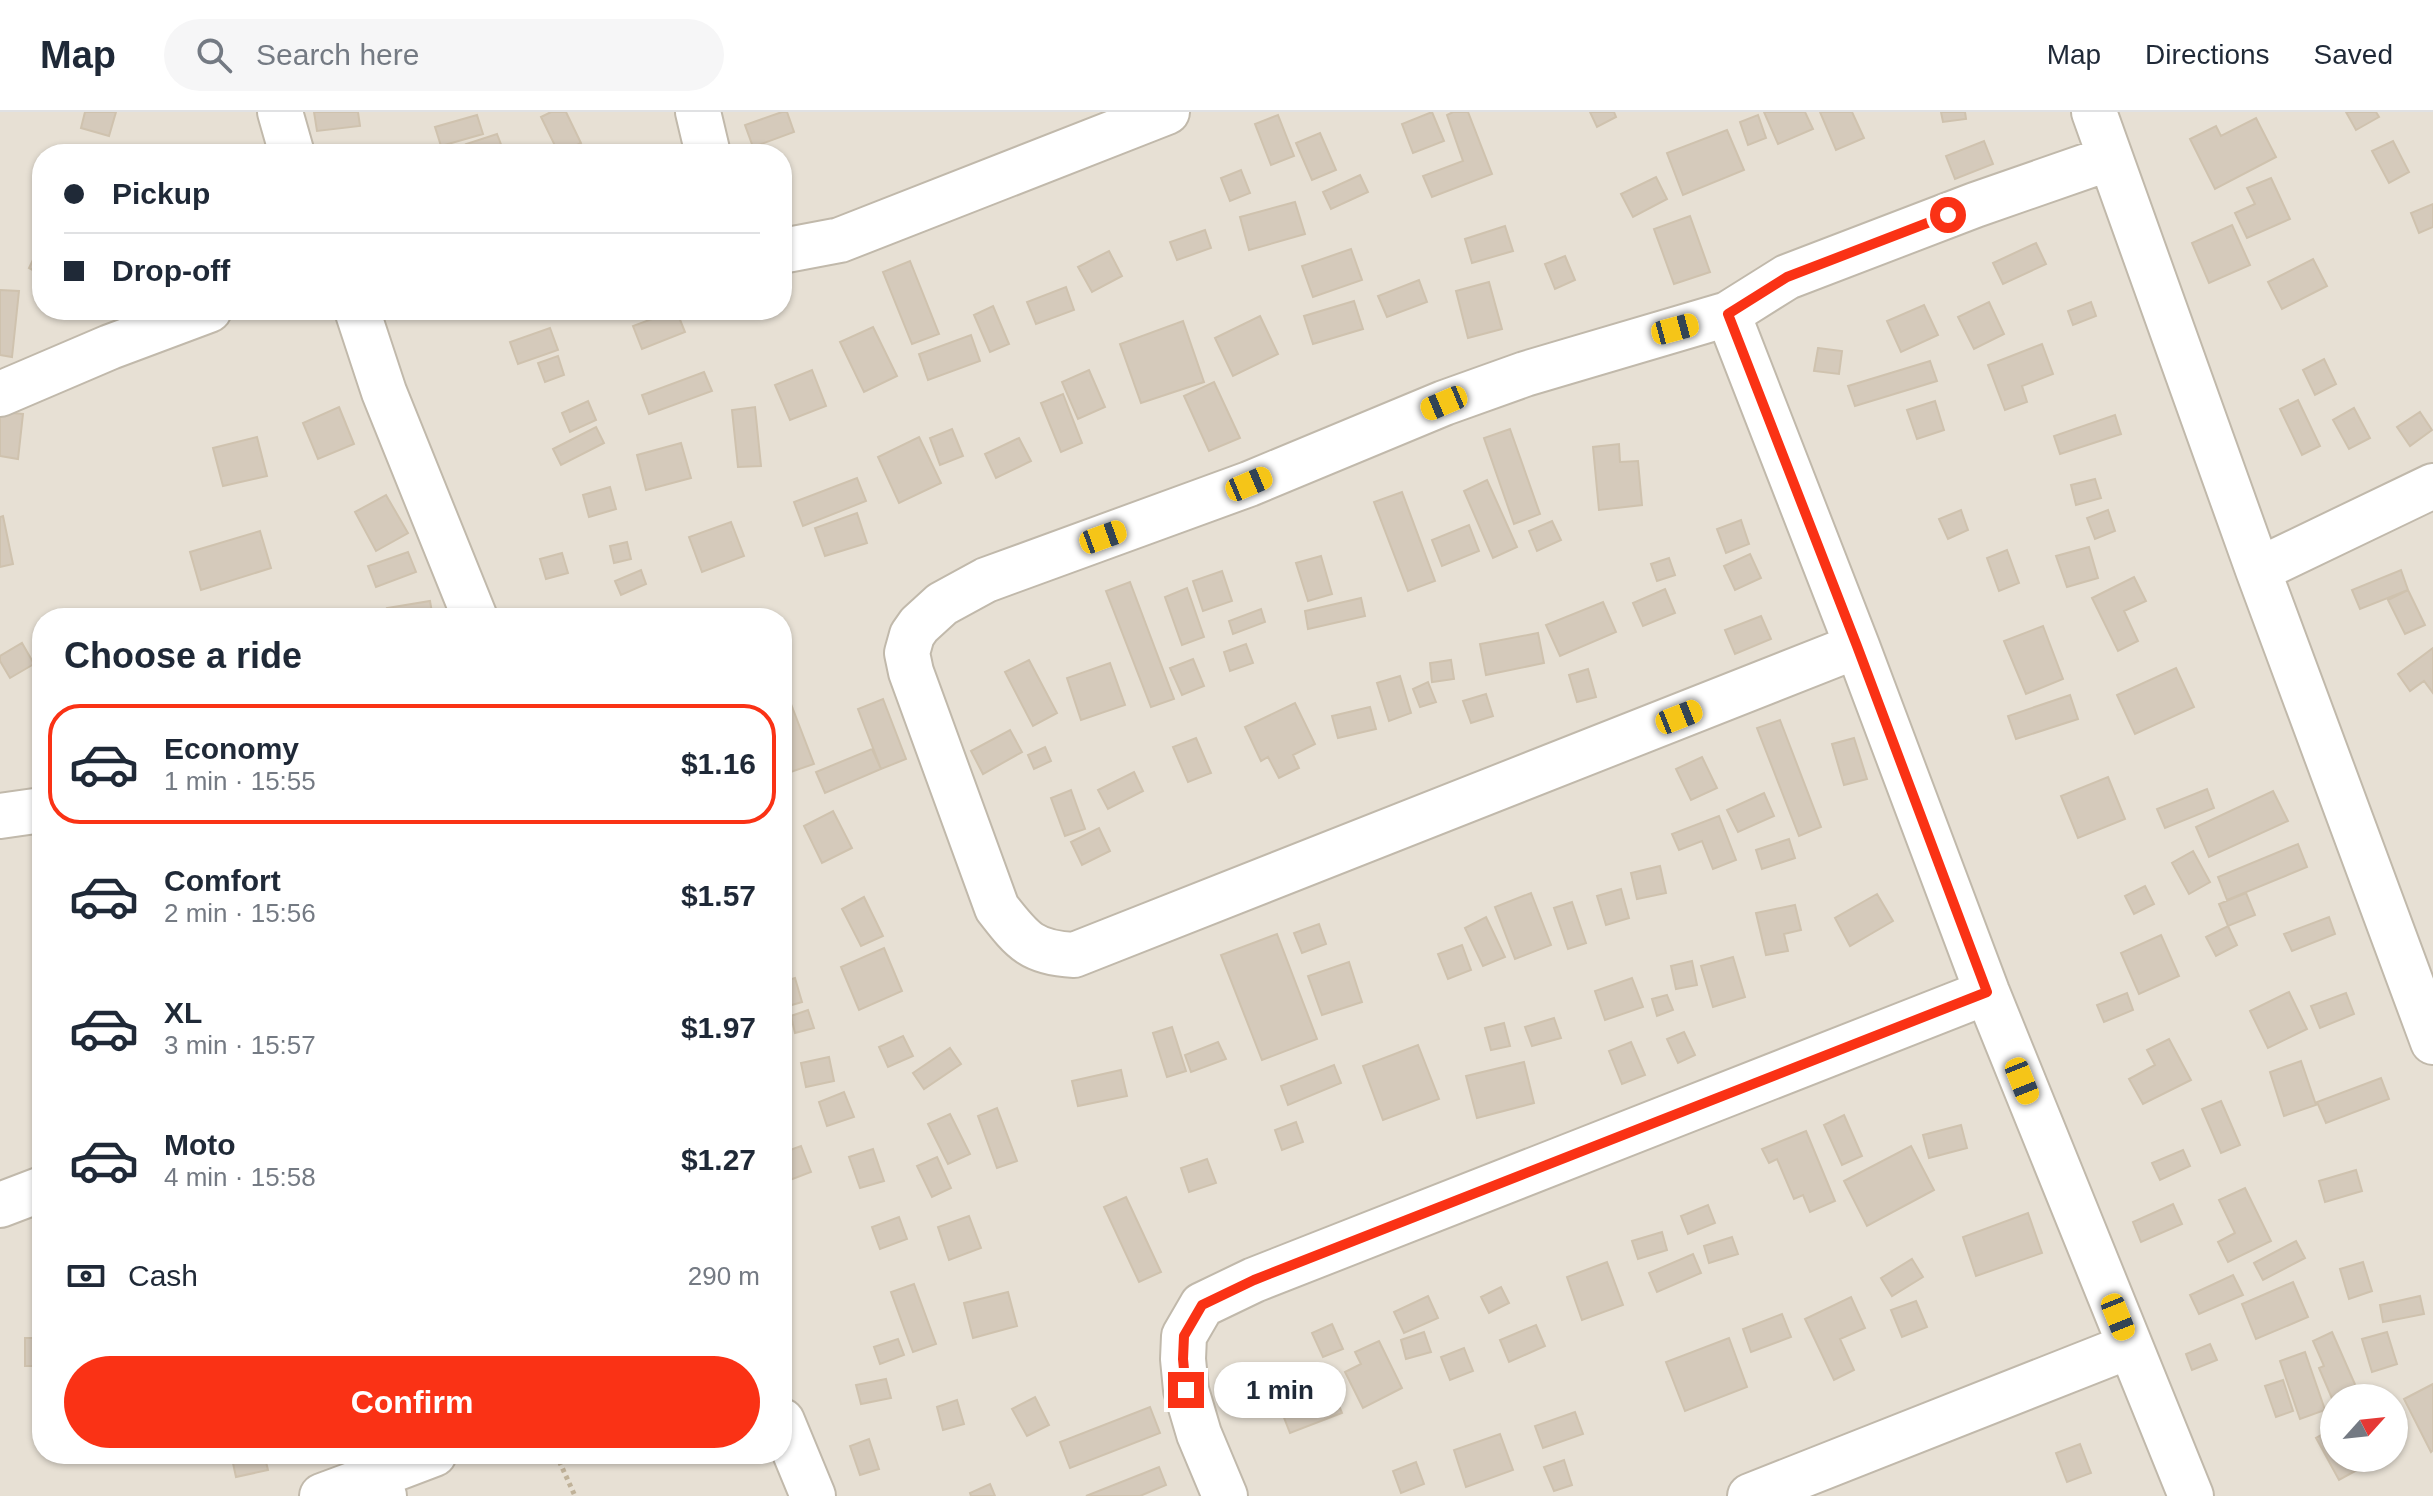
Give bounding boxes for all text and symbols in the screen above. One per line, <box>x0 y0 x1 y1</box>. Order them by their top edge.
search box <box>164 19 724 91</box>
icon: search <box>192 33 236 77</box>
text: Map <box>40 34 116 76</box>
text: Search here <box>256 38 419 71</box>
text: Map <box>2047 39 2101 70</box>
text: Directions <box>2145 39 2270 70</box>
text: Saved <box>2314 39 2393 70</box>
text: Pickup <box>112 177 210 210</box>
route start <box>1930 197 1966 233</box>
text: Drop-off <box>112 254 230 287</box>
car <box>1649 311 1701 347</box>
car <box>1417 383 1471 423</box>
car <box>1222 464 1276 504</box>
car <box>1076 518 1130 556</box>
text: Choose a ride <box>64 635 302 676</box>
car <box>1652 697 1706 737</box>
icon: car <box>68 728 140 800</box>
text: Economy <box>164 732 299 765</box>
text: $1.16 <box>681 747 756 780</box>
text: 1 min · 15:55 <box>164 766 316 796</box>
icon: car <box>68 860 140 932</box>
text: Comfort <box>164 864 281 897</box>
text: $1.57 <box>681 879 756 912</box>
text: 2 min · 15:56 <box>164 898 316 928</box>
icon: car <box>68 992 140 1064</box>
text: XL <box>164 996 202 1029</box>
text: $1.97 <box>681 1011 756 1044</box>
text: 3 min · 15:57 <box>164 1030 316 1060</box>
car <box>2002 1054 2042 1108</box>
icon: car <box>68 1124 140 1196</box>
text: Moto <box>164 1128 236 1161</box>
text: $1.27 <box>681 1143 756 1176</box>
text: 4 min · 15:58 <box>164 1162 316 1192</box>
icon: cash <box>64 1254 108 1298</box>
text: Cash <box>128 1259 198 1292</box>
text: 290 m <box>688 1261 760 1291</box>
car <box>2098 1290 2138 1344</box>
button: Confirm <box>64 1356 760 1448</box>
callout: 1 min <box>1214 1362 1346 1418</box>
route end <box>1168 1372 1204 1408</box>
text: 1 min <box>1246 1375 1314 1405</box>
north arrow <box>2320 1384 2408 1472</box>
map controls <box>2320 1384 2408 1472</box>

